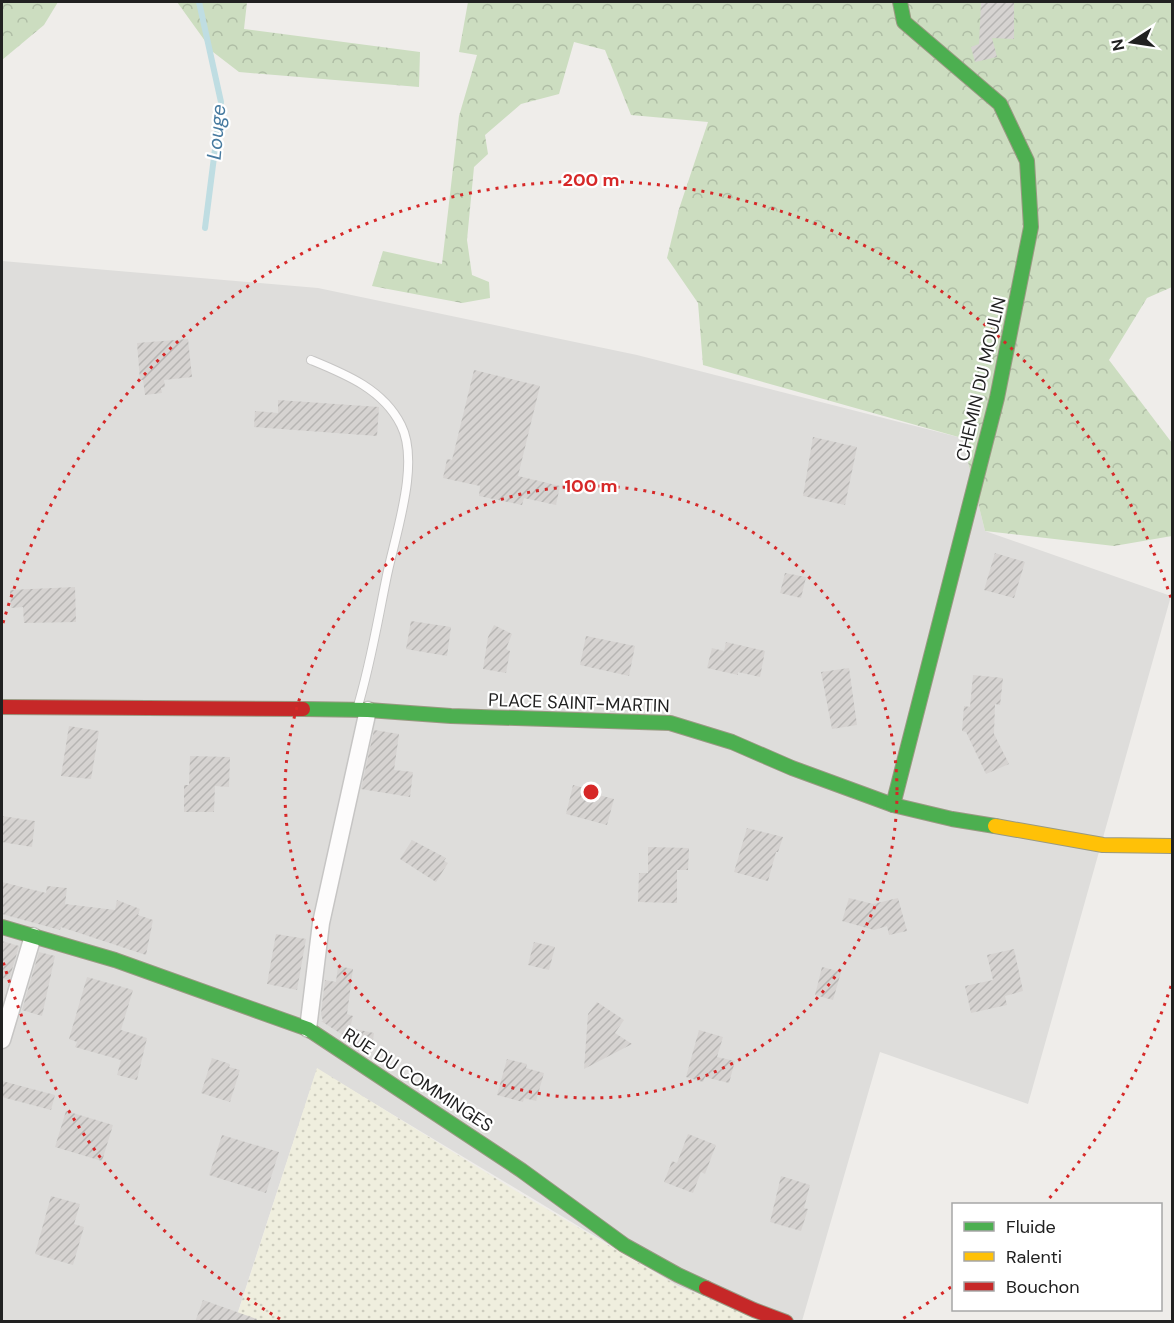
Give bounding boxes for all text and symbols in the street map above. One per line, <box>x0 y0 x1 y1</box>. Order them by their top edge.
north arrow <box>1102 12 1162 72</box>
text: N <box>1106 37 1129 53</box>
water label: Louge <box>201 103 231 161</box>
text: 200 m <box>563 168 619 192</box>
street label: CHEMIN DU MOULIN <box>950 295 1012 463</box>
text: 100 m <box>564 474 618 498</box>
street label: PLACE SAINT-MARTIN <box>488 688 670 718</box>
centre of rings <box>581 782 601 802</box>
street label: RUE DU COMMINGES <box>338 1022 498 1138</box>
legend <box>952 1203 1162 1311</box>
text: Fluide <box>1006 1215 1056 1239</box>
text: Ralenti <box>1006 1245 1062 1269</box>
text: Bouchon <box>1006 1275 1080 1299</box>

